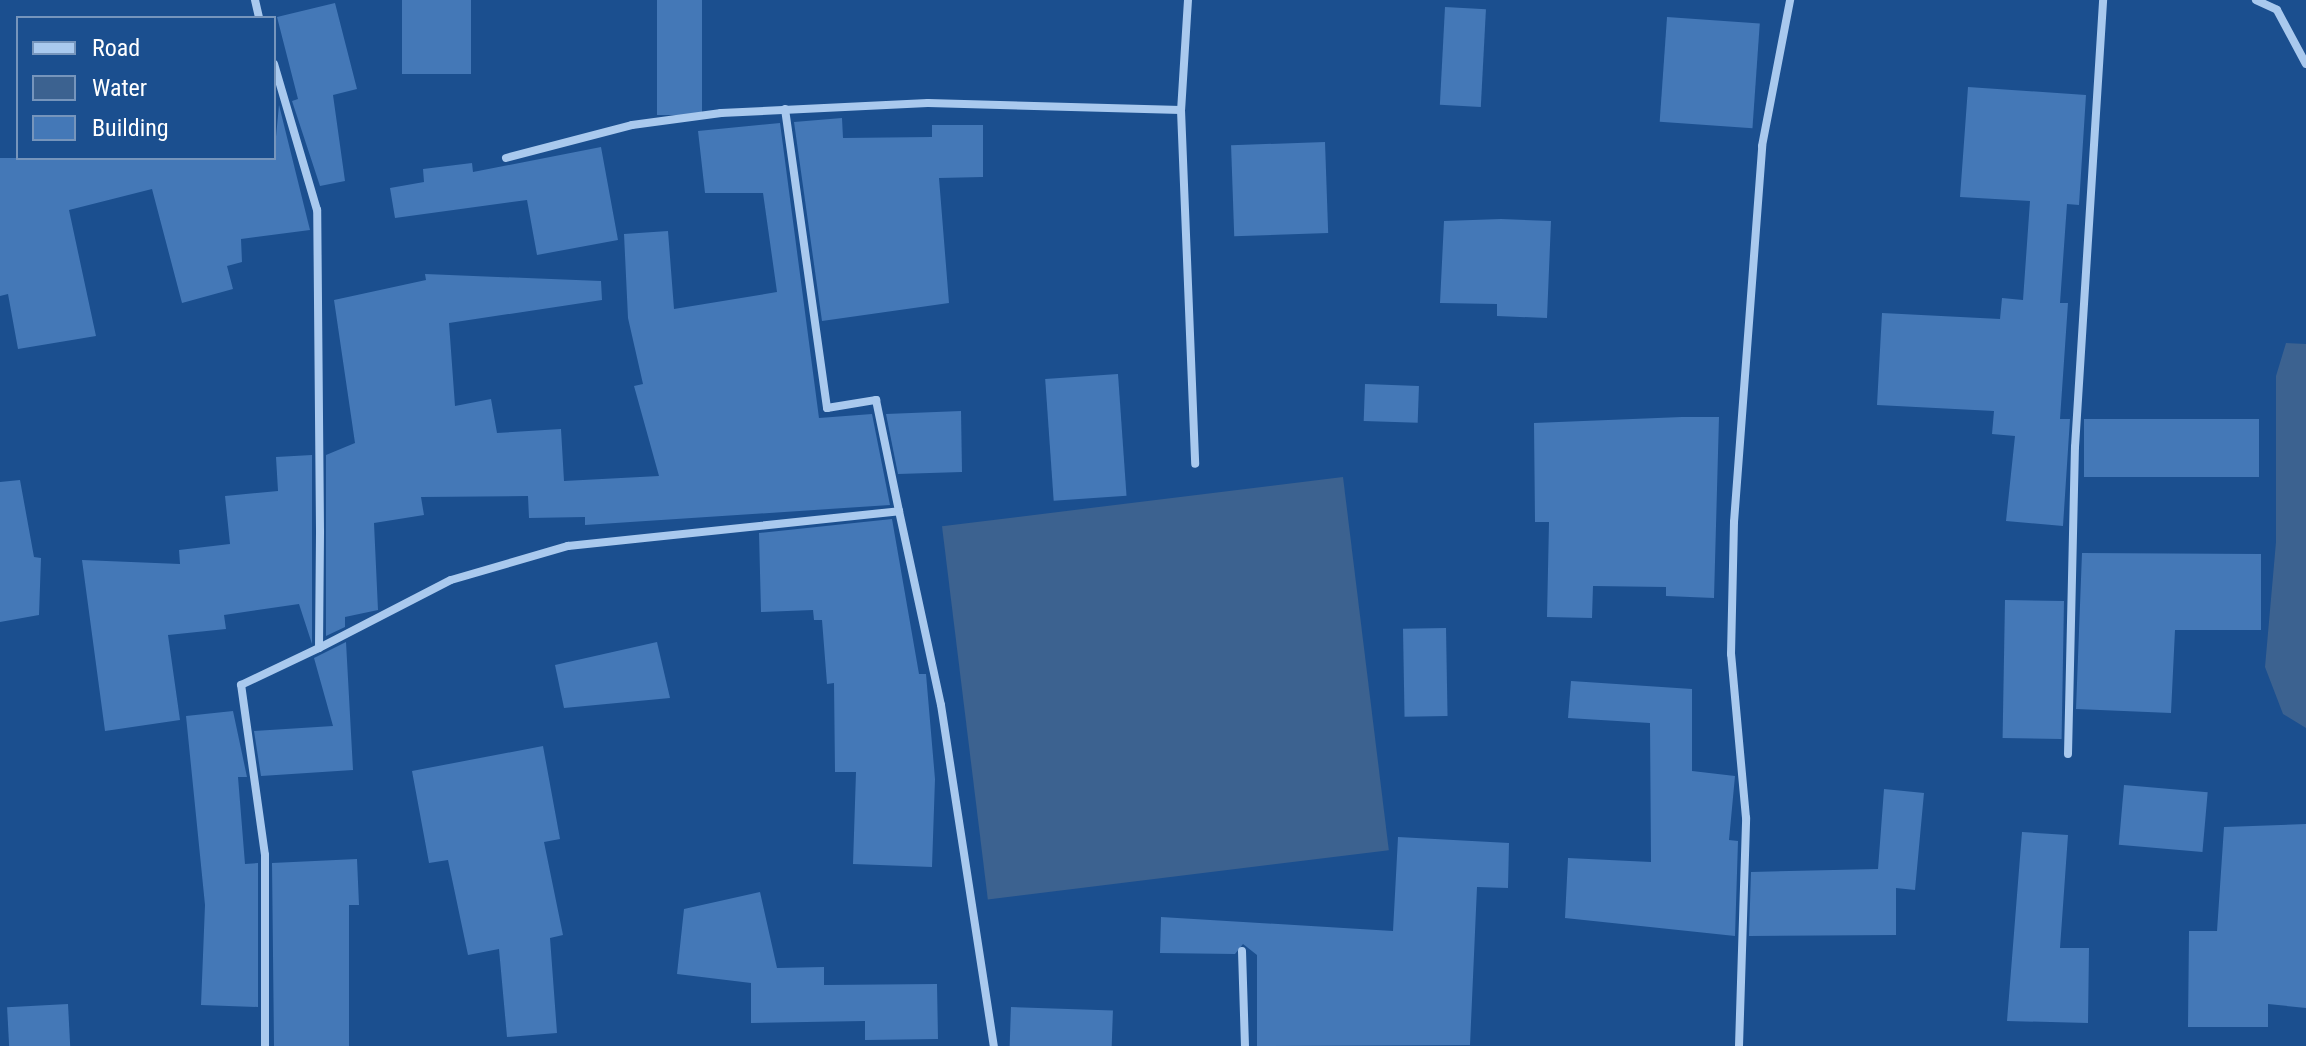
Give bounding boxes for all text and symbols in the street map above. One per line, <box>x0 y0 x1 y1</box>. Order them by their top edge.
legend <box>16 16 276 160</box>
text: Road <box>92 34 140 62</box>
text: Water <box>92 74 147 102</box>
text: Building <box>92 114 169 142</box>

